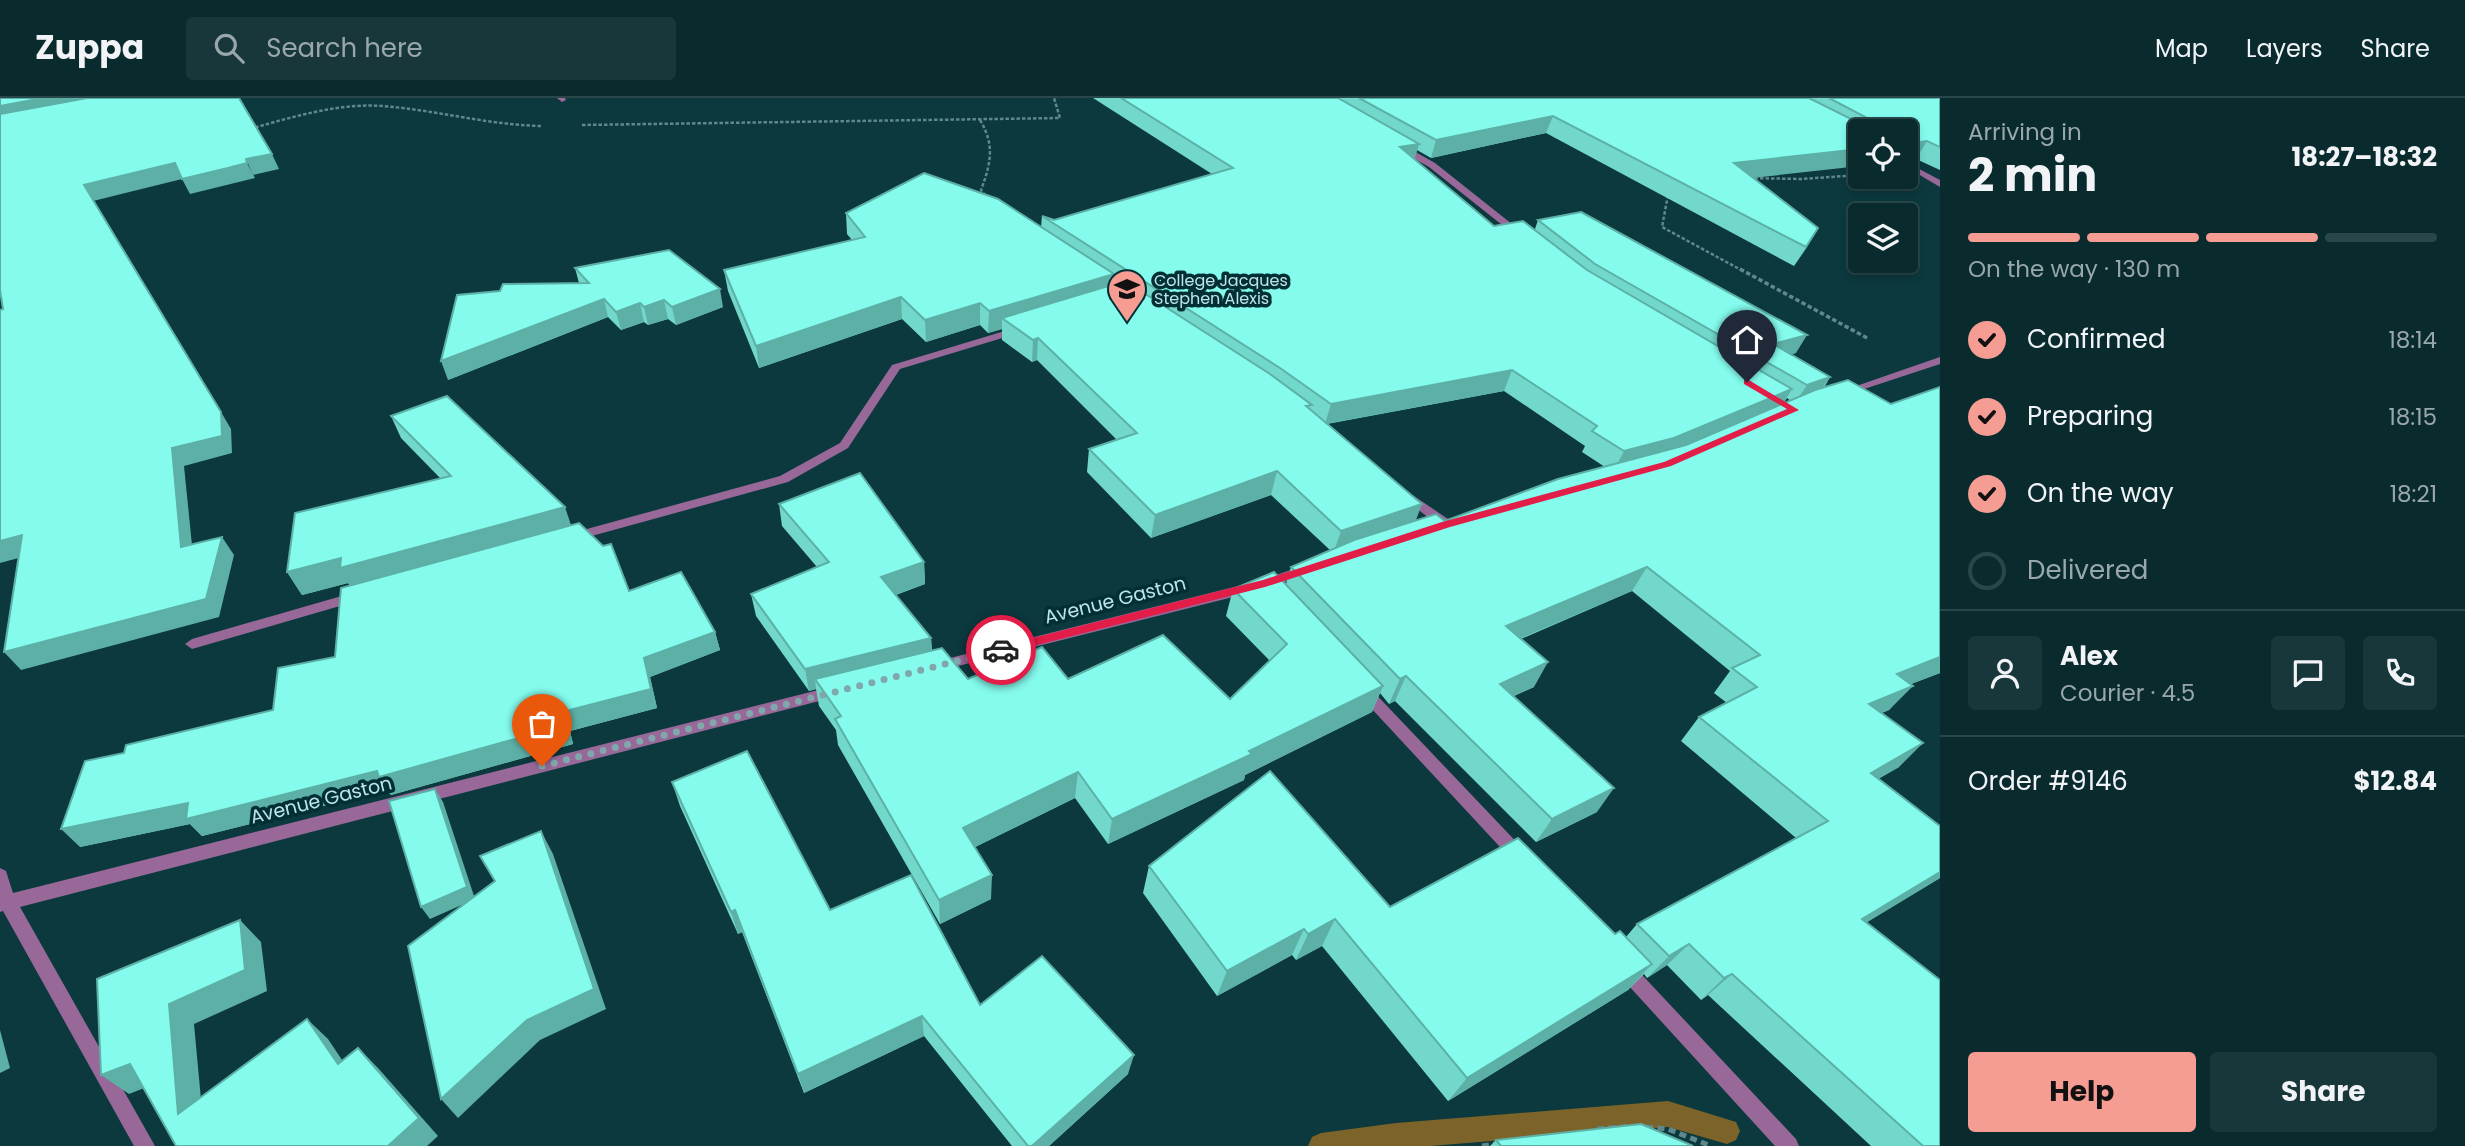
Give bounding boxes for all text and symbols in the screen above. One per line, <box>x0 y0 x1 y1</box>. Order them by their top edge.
search box <box>186 17 676 80</box>
text: Zuppa <box>35 24 144 71</box>
icon: search <box>210 29 248 67</box>
text: Search here <box>266 30 423 66</box>
text: Map <box>2155 32 2208 65</box>
text: Layers <box>2246 32 2322 65</box>
text: Share <box>2360 32 2430 65</box>
text: Arriving in <box>1968 116 2082 148</box>
map controls <box>1848 119 1918 273</box>
button: locate <box>1848 119 1918 189</box>
text: 18:27–18:32 <box>2292 139 2437 175</box>
text: 2 min <box>1968 143 2097 207</box>
button: layers <box>1848 203 1918 273</box>
text: On the way · 130 m <box>1968 253 2180 285</box>
school or university icon: College Jacques Stephen Alexis <box>1106 268 1148 323</box>
place label: College Jacques Stephen Alexis <box>1154 269 1288 310</box>
pin <box>1717 310 1777 382</box>
icon: home <box>1728 321 1766 359</box>
icon: check <box>1968 321 2006 359</box>
text: Confirmed <box>2027 321 2165 357</box>
text: 18:14 <box>2388 324 2437 356</box>
icon: check <box>1968 398 2006 436</box>
text: Preparing <box>2027 398 2153 434</box>
text: 18:15 <box>2388 401 2437 433</box>
icon: check <box>1968 475 2006 513</box>
text: On the way <box>2027 475 2174 511</box>
text: 18:21 <box>2390 478 2437 510</box>
text: Delivered <box>2027 552 2148 588</box>
street label: Avenue Gaston <box>1041 569 1189 631</box>
courier <box>966 615 1036 685</box>
icon: car <box>982 631 1020 669</box>
button: person <box>1968 636 2042 710</box>
button: chat <box>2271 636 2345 710</box>
button: phone <box>2363 636 2437 710</box>
text: Alex <box>2060 638 2118 674</box>
text: Courier · 4.5 <box>2060 677 2195 709</box>
pin <box>512 694 572 766</box>
icon: bag <box>523 705 561 743</box>
text: Order #9146 <box>1968 763 2128 799</box>
text: $12.84 <box>2353 763 2437 799</box>
street label: Avenue Gaston <box>247 769 395 831</box>
button: Help <box>1968 1052 2196 1132</box>
button: Share <box>2210 1052 2437 1132</box>

